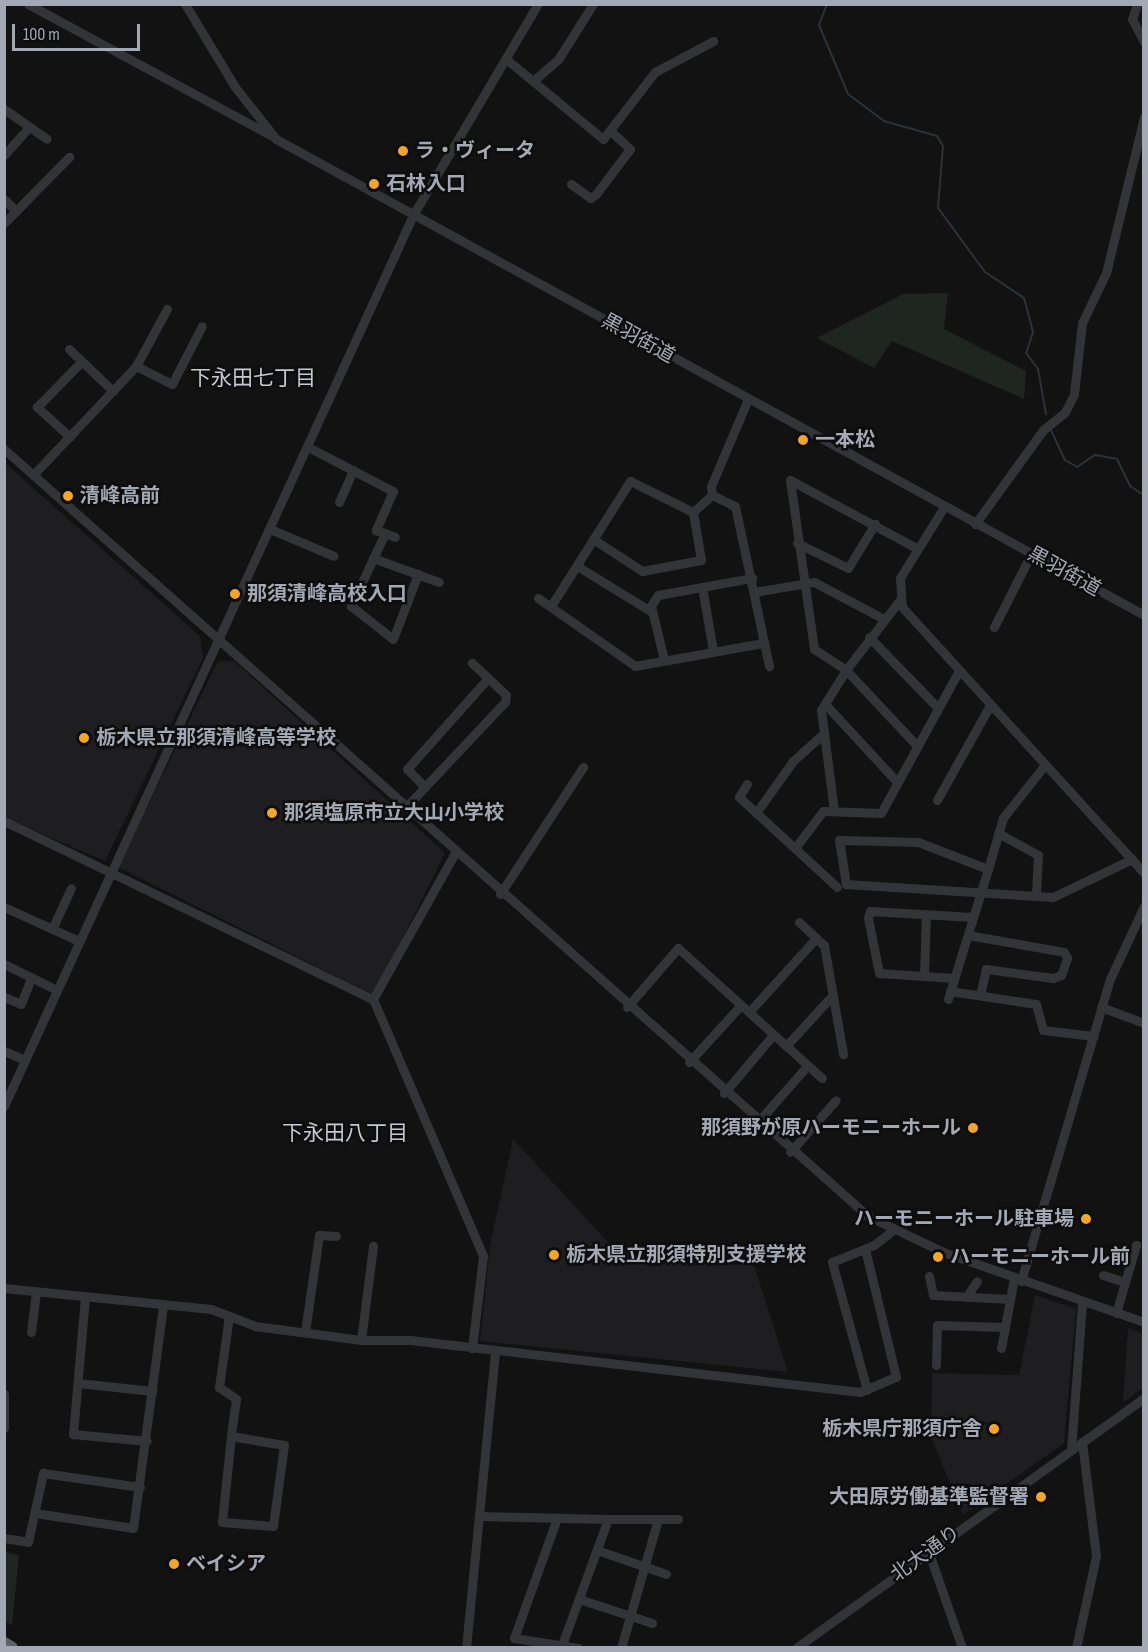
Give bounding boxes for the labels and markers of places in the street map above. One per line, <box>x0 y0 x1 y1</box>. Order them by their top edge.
place label: ラ・ヴィータ <box>415 139 535 163</box>
marker: ラ・ヴィータ <box>396 144 410 158</box>
place label: 石林入口 <box>386 172 466 196</box>
marker: 石林入口 <box>367 177 381 191</box>
place label: 一本松 <box>815 428 875 452</box>
marker: 一本松 <box>796 433 810 447</box>
place label: 清峰高前 <box>80 484 160 508</box>
marker: 清峰高前 <box>61 489 75 503</box>
place label: 那須清峰高校入口 <box>247 582 407 606</box>
marker: 那須清峰高校入口 <box>228 587 242 601</box>
place label: 栃木県立那須清峰高等学校 <box>96 726 336 750</box>
marker: 栃木県立那須清峰高等学校 <box>77 731 91 745</box>
place label: 那須塩原市立大山小学校 <box>284 801 504 825</box>
marker: 那須塩原市立大山小学校 <box>265 806 279 820</box>
place label: 那須野が原ハーモニーホール <box>701 1116 961 1140</box>
marker: 那須野が原ハーモニーホール <box>966 1121 980 1135</box>
place label: ハーモニーホール駐車場 <box>854 1207 1074 1231</box>
marker: ハーモニーホール駐車場 <box>1079 1212 1093 1226</box>
place label: 栃木県立那須特別支援学校 <box>566 1243 806 1267</box>
place label: ハーモニーホール前 <box>950 1245 1130 1269</box>
marker: 栃木県立那須特別支援学校 <box>547 1248 561 1262</box>
marker: ハーモニーホール前 <box>931 1250 945 1264</box>
place label: 栃木県庁那須庁舎 <box>822 1417 982 1441</box>
marker: 栃木県庁那須庁舎 <box>987 1422 1001 1436</box>
place label: 大田原労働基準監督署 <box>829 1485 1029 1509</box>
marker: 大田原労働基準監督署 <box>1034 1490 1048 1504</box>
place label: ベイシア <box>186 1552 266 1576</box>
marker: ベイシア <box>167 1557 181 1571</box>

